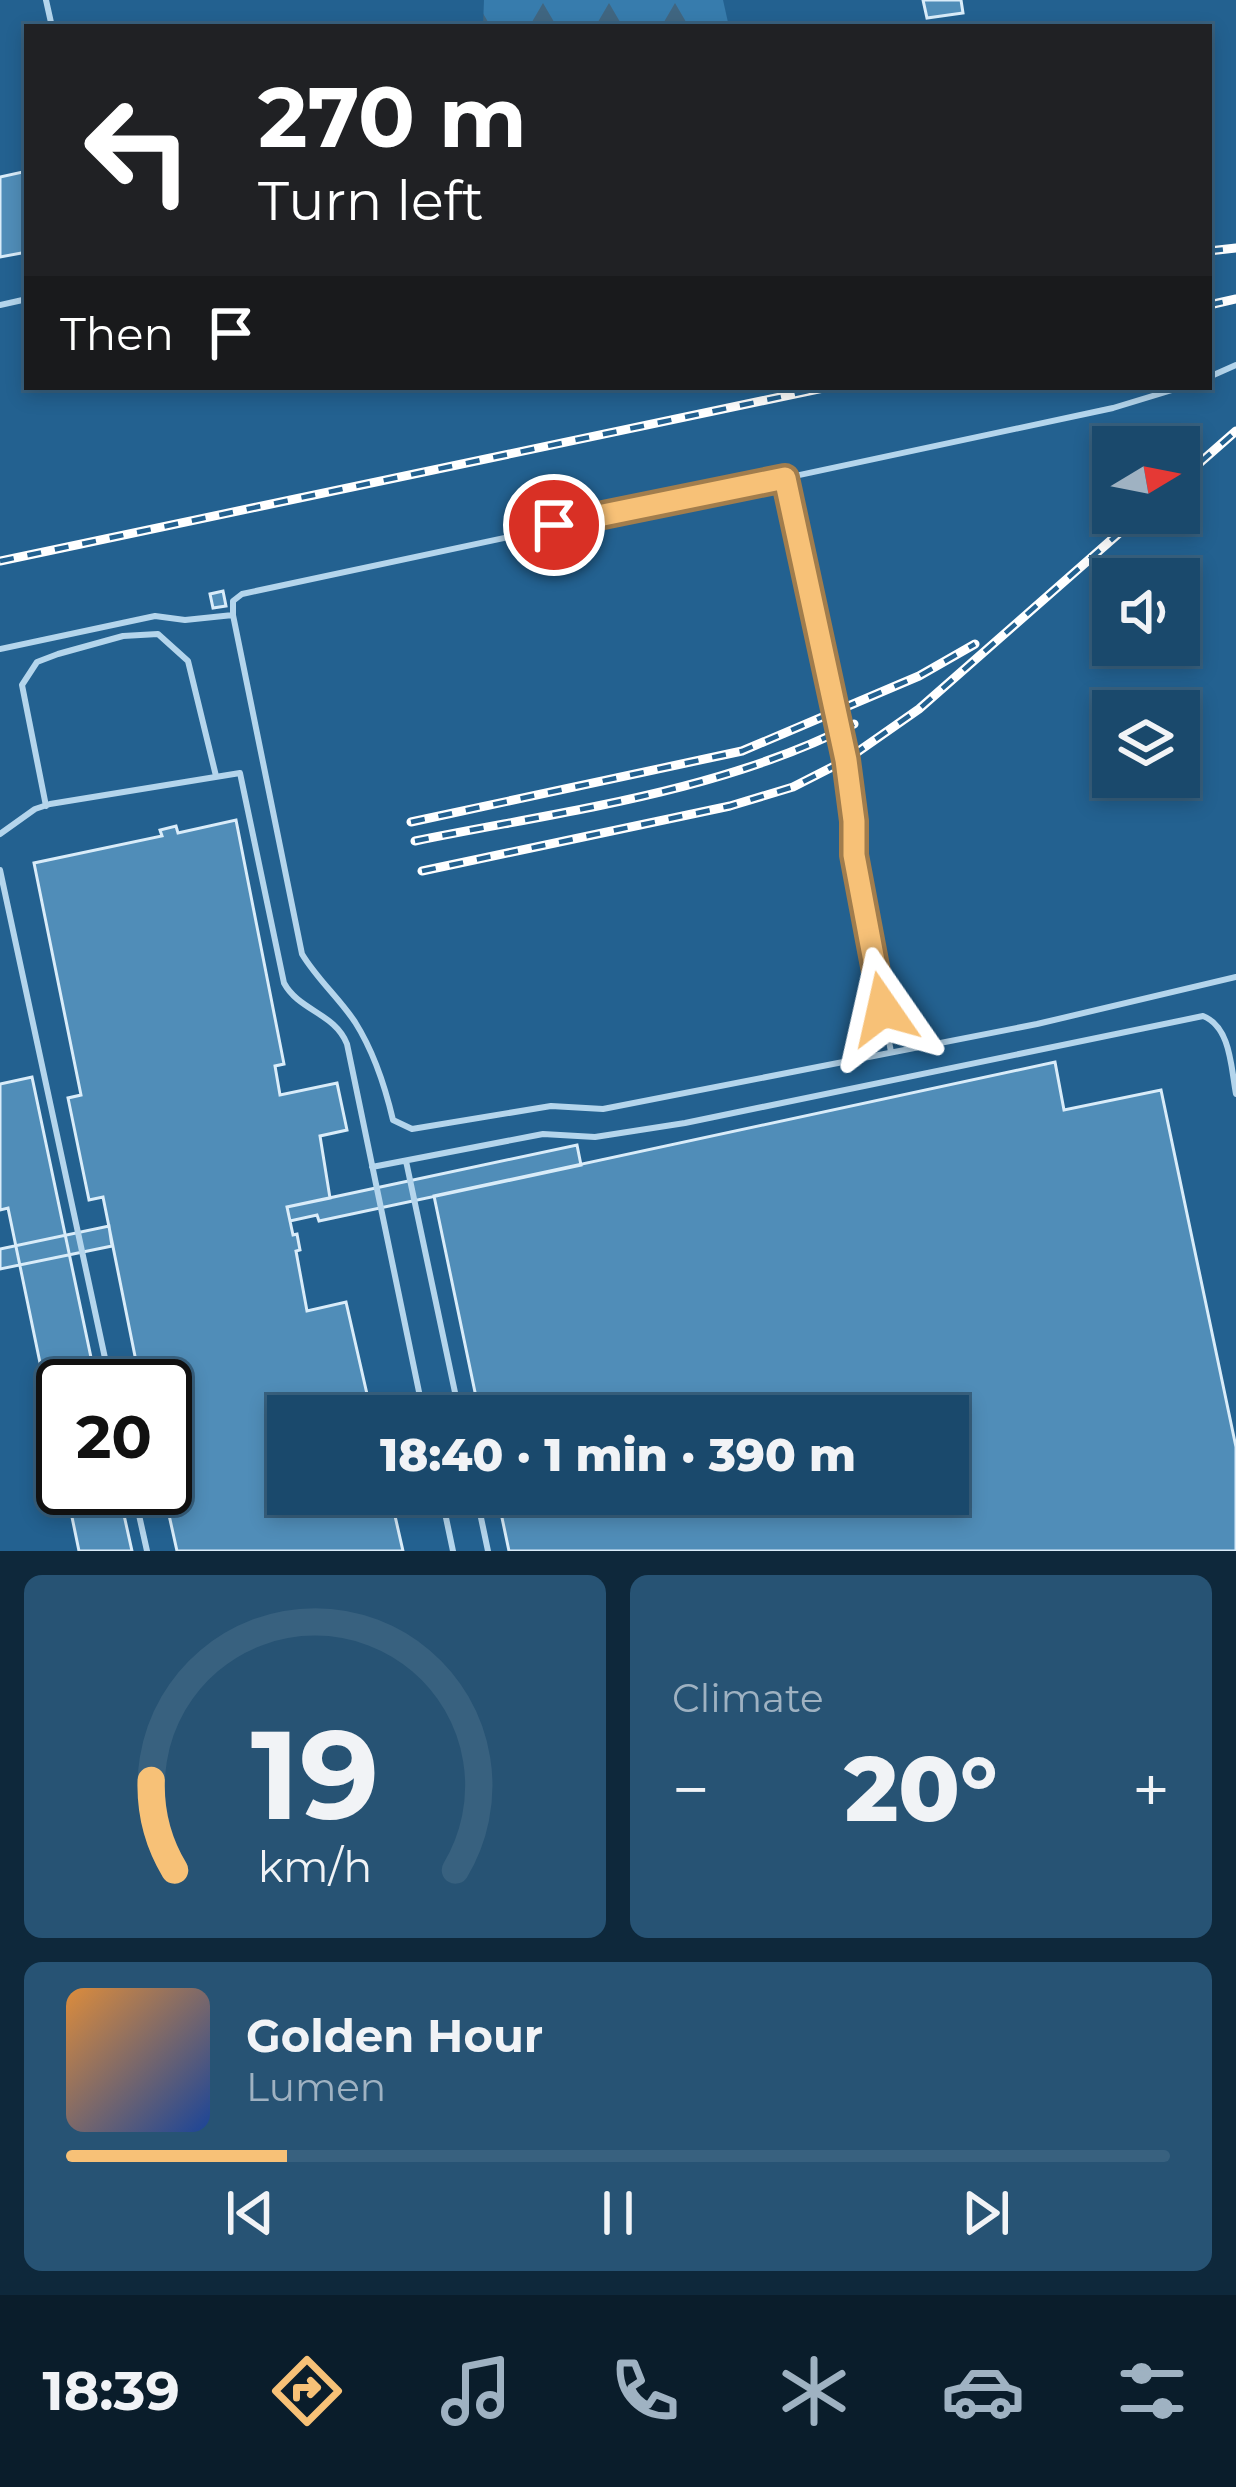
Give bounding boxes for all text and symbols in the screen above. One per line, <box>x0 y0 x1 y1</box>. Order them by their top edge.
text: 270 m <box>258 66 527 168</box>
icon: left <box>60 72 216 228</box>
text: Turn left <box>258 168 484 234</box>
icon: arrive <box>198 300 264 366</box>
text: Then <box>60 306 174 361</box>
north arrow <box>1092 426 1200 534</box>
map controls <box>1092 426 1200 798</box>
pin <box>503 474 605 576</box>
icon: arrive <box>521 492 587 558</box>
button: sound <box>1092 558 1200 666</box>
button: layers <box>1092 690 1200 798</box>
position arrow <box>820 946 946 1072</box>
speed limit sign: 20 <box>36 1359 192 1515</box>
text: 18:40 · 1 min · 390 m <box>380 1427 856 1482</box>
text: Climate <box>672 1674 824 1722</box>
text: 19 <box>251 1698 379 1850</box>
text: 20° <box>844 1734 998 1844</box>
text: − <box>672 1749 710 1830</box>
text: + <box>1132 1749 1170 1830</box>
text: km/h <box>258 1839 372 1892</box>
text: Golden Hour <box>246 2008 543 2063</box>
text: Lumen <box>246 2063 386 2111</box>
icon: previous <box>217 2180 283 2246</box>
icon: pause <box>585 2180 651 2246</box>
icon: next <box>953 2180 1019 2246</box>
icon: directions <box>265 2349 349 2433</box>
icon: music <box>434 2349 518 2433</box>
icon: phone <box>603 2349 687 2433</box>
icon: climate <box>772 2349 856 2433</box>
icon: car <box>941 2349 1025 2433</box>
icon: filters <box>1110 2349 1194 2433</box>
text: 18:39 <box>42 2358 180 2424</box>

